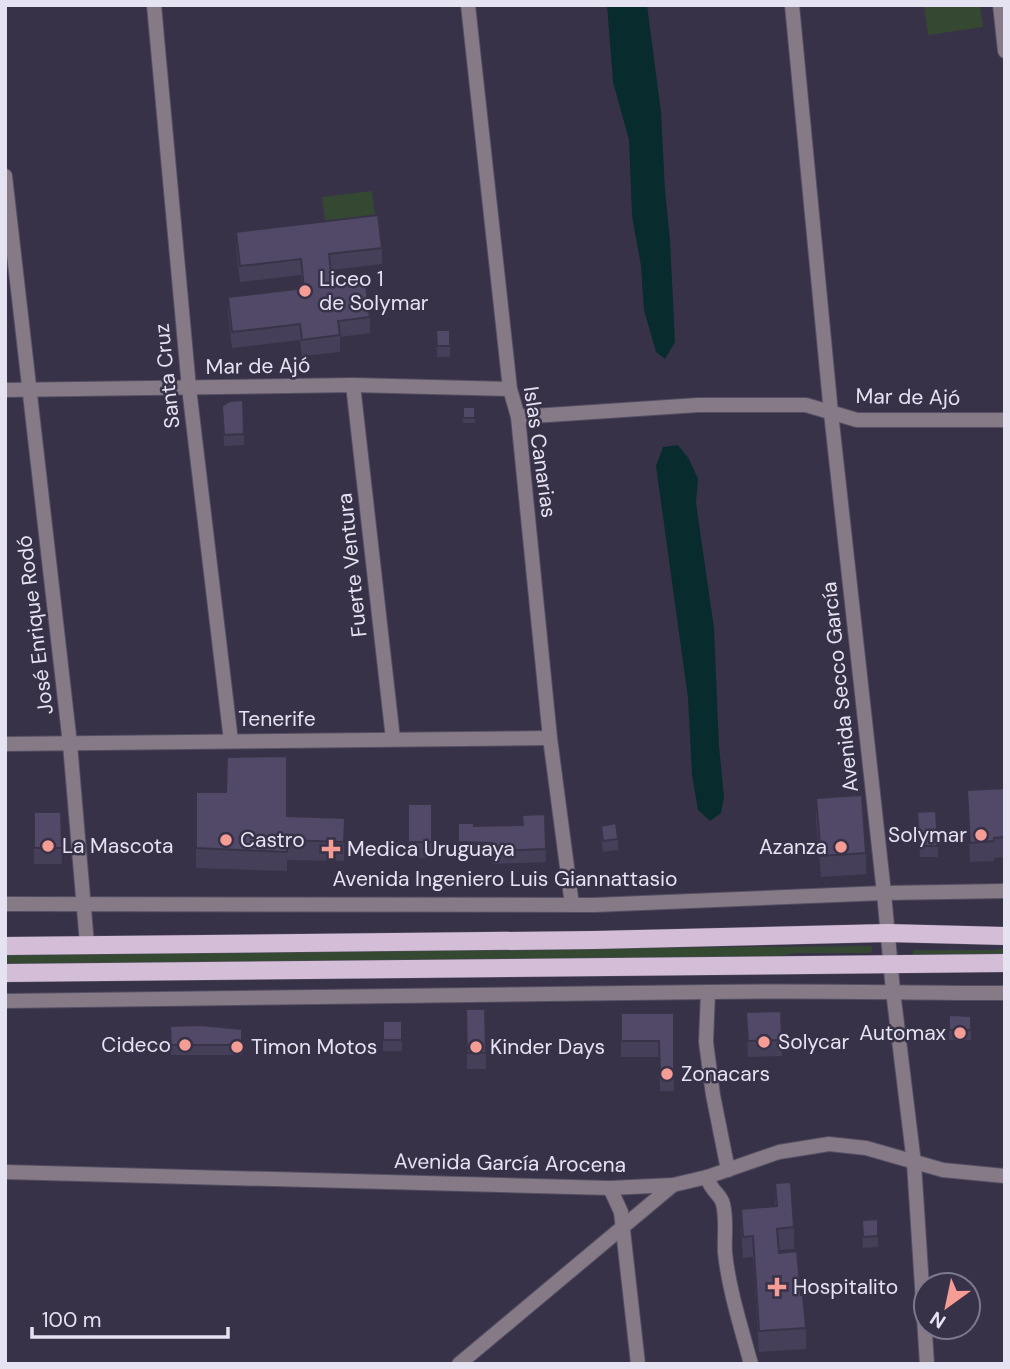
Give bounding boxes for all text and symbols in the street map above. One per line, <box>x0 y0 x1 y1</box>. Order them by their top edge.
place label: Liceo 1 de Solymar <box>319 265 429 317</box>
marker: Liceo 1 de Solymar <box>297 283 313 299</box>
street label: Santa Cruz <box>148 322 186 430</box>
street label: Mar de Ajó <box>205 351 311 381</box>
street label: Mar de Ajó <box>855 382 961 412</box>
street label: Islas Canarias <box>517 384 563 520</box>
street label: Fuerte Ventura <box>331 492 373 638</box>
street label: José Enrique Rodó <box>10 534 60 716</box>
street label: Avenida Secco García <box>815 580 865 794</box>
street label: Tenerife <box>238 705 316 733</box>
place label: Solymar <box>888 821 967 849</box>
place label: Castro <box>240 826 305 854</box>
marker: Solymar <box>973 827 989 843</box>
place label: La Mascota <box>62 832 173 860</box>
marker: Castro <box>218 832 234 848</box>
place label: Azanza <box>759 833 827 861</box>
place label: Medica Uruguaya <box>347 835 515 863</box>
marker: La Mascota <box>40 838 56 854</box>
marker: Medica Uruguaya <box>321 839 341 859</box>
marker: Azanza <box>833 839 849 855</box>
street label: Avenida Ingeniero Luis Giannattasio <box>332 865 678 893</box>
place label: Automax <box>859 1019 946 1047</box>
marker: Automax <box>952 1025 968 1041</box>
place label: Solycar <box>778 1028 849 1056</box>
place label: Cideco <box>101 1031 171 1059</box>
place label: Timon Motos <box>251 1033 377 1061</box>
place label: Kinder Days <box>490 1033 605 1061</box>
marker: Solycar <box>756 1034 772 1050</box>
marker: Cideco <box>177 1037 193 1053</box>
marker: Timon Motos <box>229 1039 245 1055</box>
marker: Kinder Days <box>468 1039 484 1055</box>
place label: Zonacars <box>681 1060 770 1088</box>
marker: Zonacars <box>659 1066 675 1082</box>
street label: Avenida García Arocena <box>394 1147 626 1179</box>
north arrow <box>912 1271 982 1341</box>
place label: Hospitalito <box>793 1273 898 1301</box>
marker: Hospitalito <box>767 1277 787 1297</box>
scale bar <box>32 1296 228 1340</box>
text: 100 m <box>42 1306 102 1334</box>
text: N <box>925 1306 951 1334</box>

